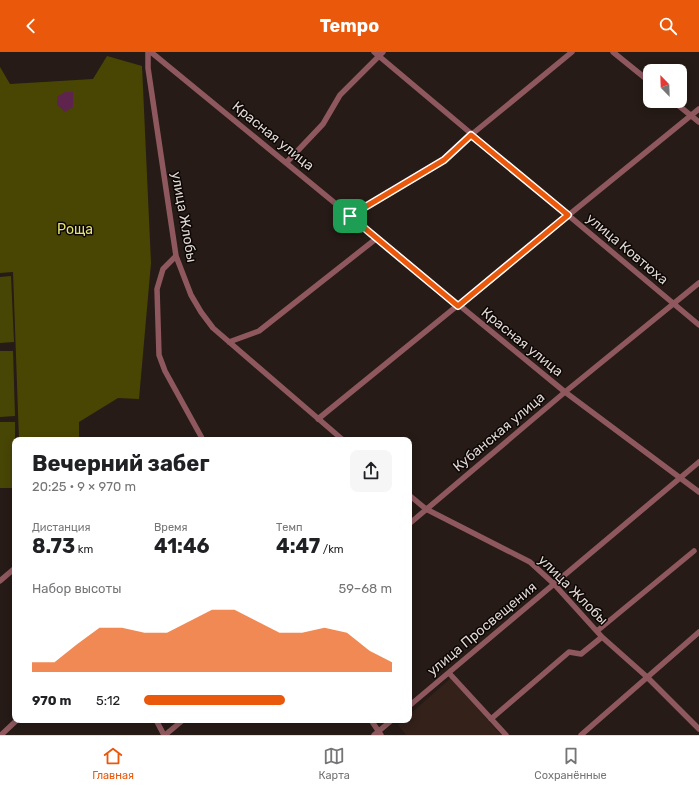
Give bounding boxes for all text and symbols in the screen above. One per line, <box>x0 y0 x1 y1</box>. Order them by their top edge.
icon: back <box>20 15 42 37</box>
text: Tempo <box>320 15 379 37</box>
icon: search <box>657 15 679 37</box>
north arrow <box>643 64 687 108</box>
map controls <box>643 64 687 108</box>
street label: Красная улица <box>229 98 317 174</box>
street label: улица Жлобы <box>168 170 200 264</box>
pin <box>333 199 367 233</box>
icon: arrive <box>339 205 361 227</box>
street label: улица Ковтюха <box>583 210 671 288</box>
park label: Роща <box>57 221 93 238</box>
street label: Красная улица <box>478 304 566 380</box>
street label: Кубанская улица <box>450 389 548 475</box>
text: Вечерний забег <box>32 450 210 477</box>
button: share <box>350 450 392 492</box>
text: 20:25 · 9 × 970 m <box>32 479 136 494</box>
text: Дистанция <box>32 521 90 534</box>
text: Время <box>154 521 188 534</box>
text: Темп <box>276 521 303 534</box>
text: 8.73 <box>32 534 75 558</box>
text: 41:46 <box>154 534 210 558</box>
text: 4:47 <box>276 534 320 558</box>
text: km <box>75 543 93 556</box>
text: /km <box>320 543 344 556</box>
street label: улица Жлобы <box>535 552 611 628</box>
street label: улица Просвещения <box>424 578 540 680</box>
text: Набор высоты <box>32 581 121 596</box>
text: 59–68 m <box>338 581 392 596</box>
text: 970 m <box>32 693 71 708</box>
text: 5:12 <box>96 693 120 708</box>
tab: Главная <box>92 745 134 782</box>
tab: Карта <box>319 745 350 782</box>
tab: Сохранённые <box>534 745 607 782</box>

